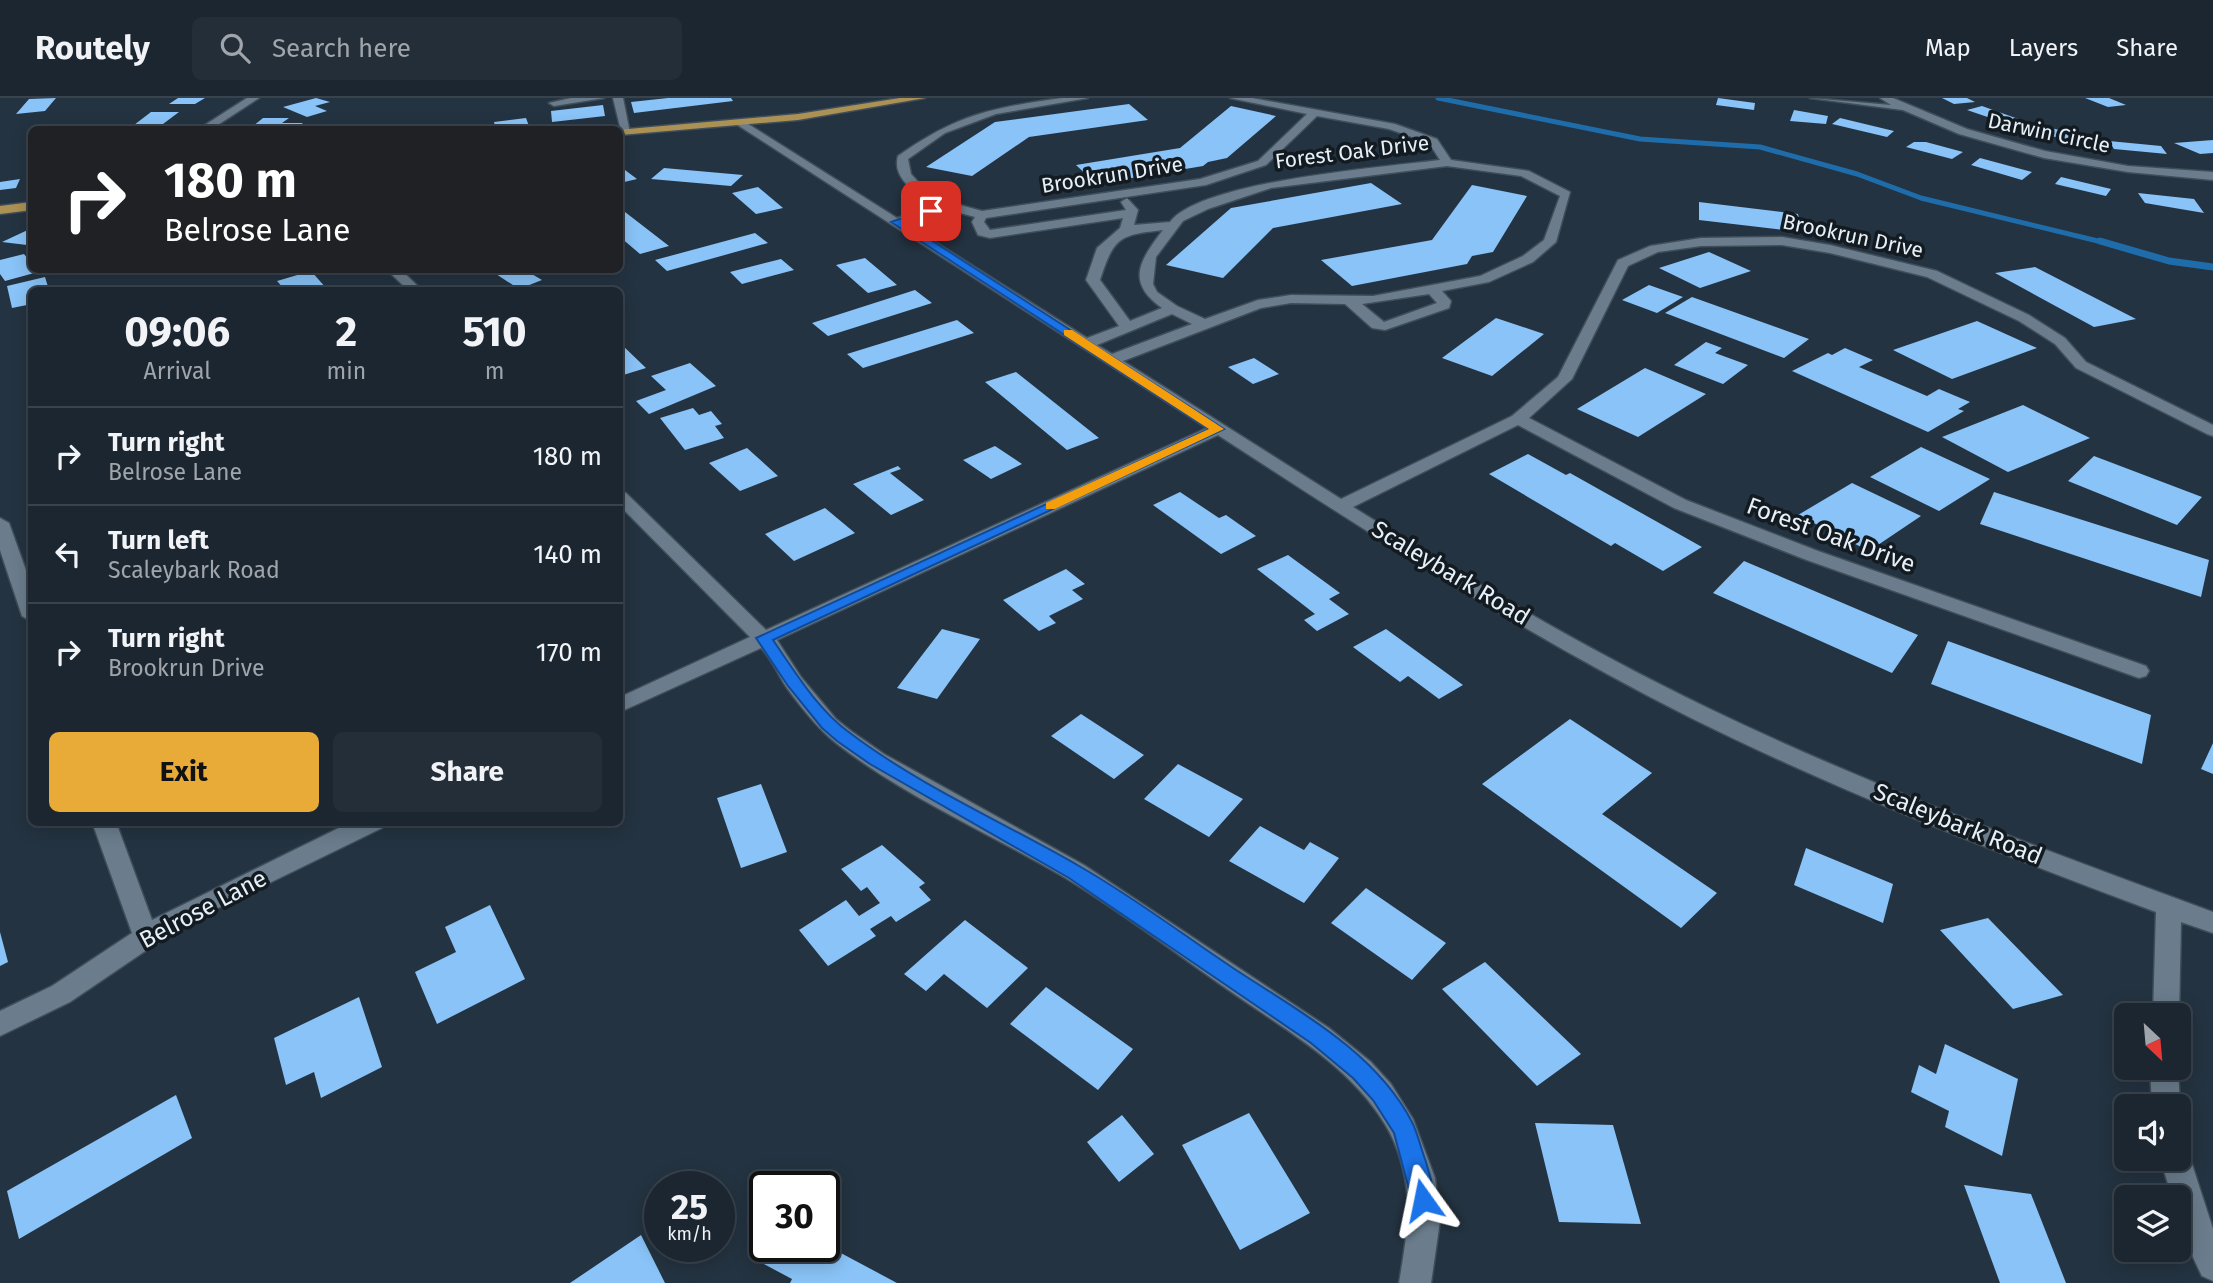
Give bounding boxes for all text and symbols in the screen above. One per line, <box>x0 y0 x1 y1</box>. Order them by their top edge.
search box <box>192 17 682 80</box>
text: Routely <box>35 28 150 68</box>
icon: search <box>216 29 254 67</box>
text: Search here <box>272 33 411 64</box>
text: Map <box>1925 34 1971 62</box>
text: Layers <box>2009 34 2078 62</box>
text: Share <box>2116 34 2178 62</box>
street label: Darwin Circle <box>1985 107 2113 159</box>
street label: Forest Oak Drive <box>1273 130 1431 174</box>
text: 180 m <box>164 151 297 210</box>
street label: Brookrun Drive <box>1039 151 1185 199</box>
icon: right <box>49 154 140 245</box>
pin <box>901 181 961 241</box>
icon: arrive <box>912 192 950 230</box>
street label: Brookrun Drive <box>1780 208 1926 264</box>
text: Belrose Lane <box>164 211 350 249</box>
text: 09:06 <box>124 307 230 357</box>
text: 2 <box>336 307 357 357</box>
text: 510 <box>463 307 527 357</box>
text: Arrival <box>144 357 211 385</box>
text: min <box>327 357 366 385</box>
text: m <box>485 357 504 385</box>
text: Turn right <box>108 427 225 458</box>
icon: right <box>49 437 87 475</box>
text: 180 m <box>533 441 602 472</box>
text: Belrose Lane <box>108 458 242 486</box>
street label: Forest Oak Drive <box>1743 492 1919 578</box>
street label: Scaleybark Road <box>1367 515 1535 631</box>
text: Turn left <box>108 525 209 556</box>
icon: left <box>49 535 87 573</box>
text: 140 m <box>533 539 602 570</box>
text: Scaleybark Road <box>108 556 280 584</box>
text: Turn right <box>108 623 225 654</box>
icon: right <box>49 633 87 671</box>
text: 170 m <box>536 637 602 668</box>
text: Brookrun Drive <box>108 654 265 682</box>
button: Exit <box>49 732 319 812</box>
button: Share <box>333 732 602 812</box>
street label: Scaleybark Road <box>1870 777 2046 871</box>
street label: Belrose Lane <box>135 864 271 954</box>
north arrow <box>2114 1003 2191 1080</box>
map controls <box>2114 1003 2191 1262</box>
button: sound <box>2114 1094 2191 1171</box>
position arrow <box>1386 1163 1460 1237</box>
speed limit sign: 30 <box>749 1171 840 1262</box>
button: layers <box>2114 1185 2191 1262</box>
text: 25 <box>671 1186 708 1228</box>
text: km/h <box>667 1223 712 1245</box>

